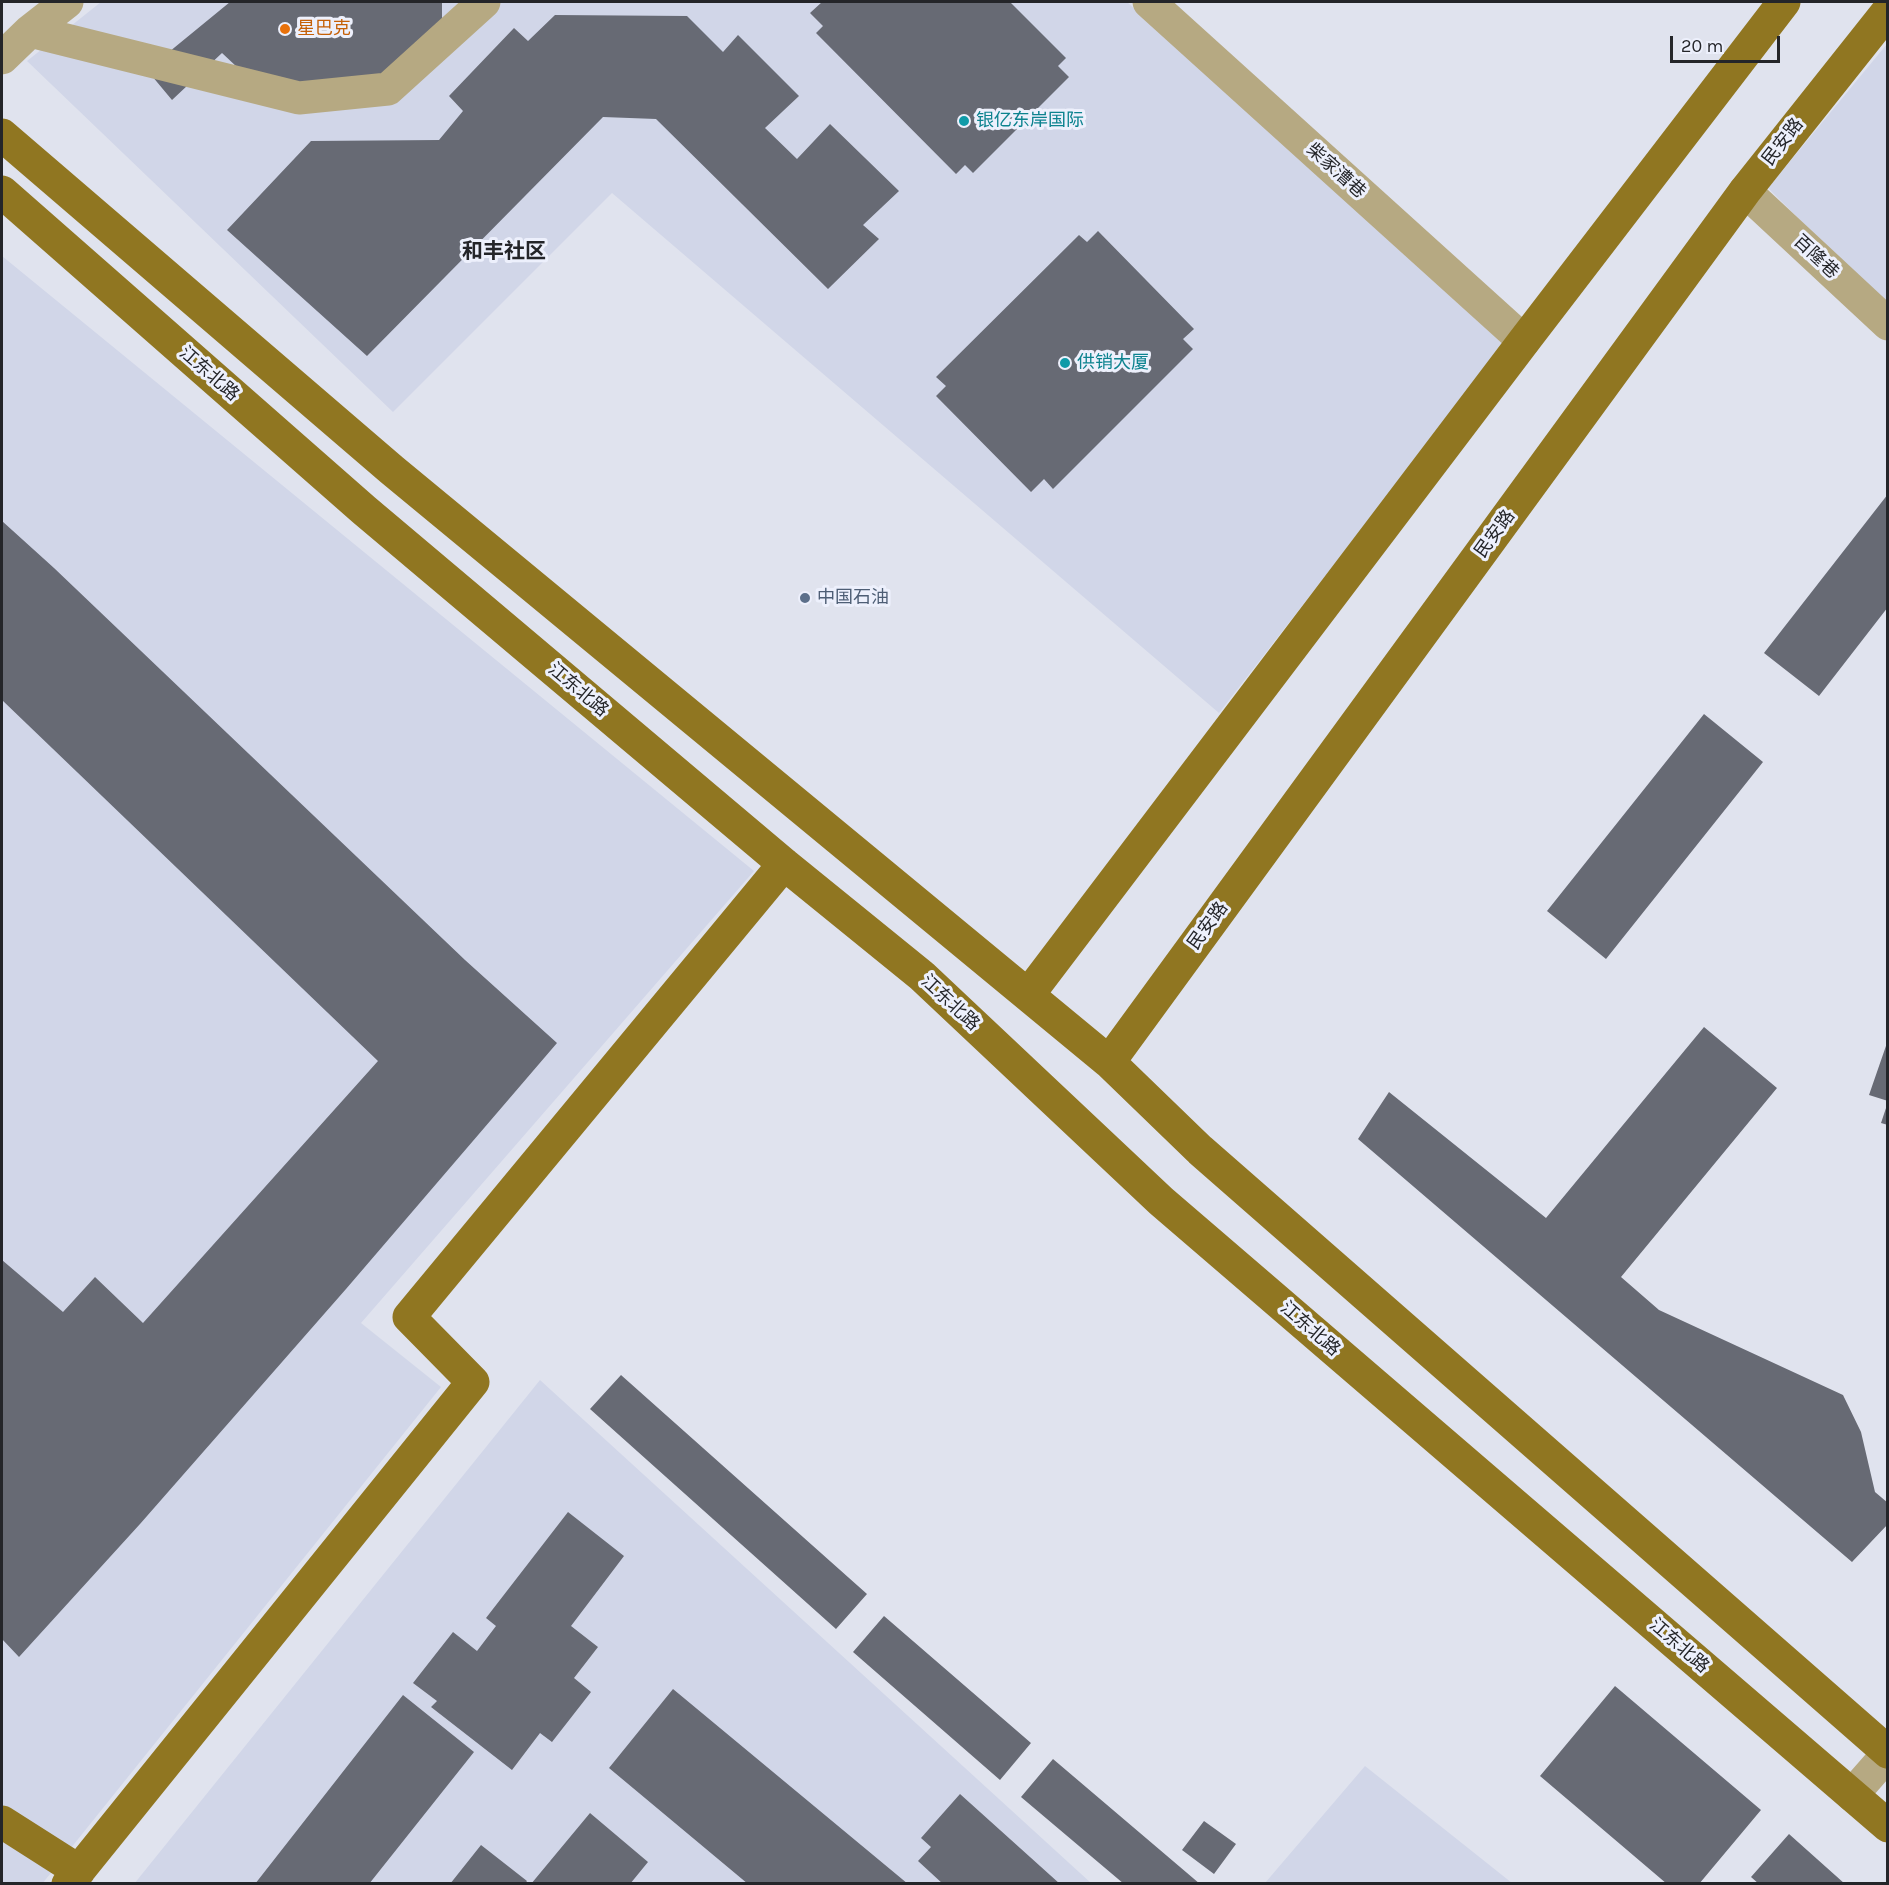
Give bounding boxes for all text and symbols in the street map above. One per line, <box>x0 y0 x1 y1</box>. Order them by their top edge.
place label: 星巴克 <box>297 18 351 40</box>
marker: 星巴克 <box>278 22 292 36</box>
scale bar <box>1673 24 1782 62</box>
text: 20 m <box>1681 35 1723 57</box>
place label: 银亿东岸国际 <box>976 110 1084 132</box>
marker: 银亿东岸国际 <box>957 114 971 128</box>
street label: 民安路 <box>1758 114 1808 170</box>
street label: 柴家漕巷 <box>1302 139 1370 203</box>
street label: 百隆巷 <box>1789 231 1843 283</box>
district label: 和丰社区 <box>462 239 546 265</box>
street label: 江东北路 <box>175 342 243 406</box>
place label: 供销大厦 <box>1077 352 1149 374</box>
marker: 供销大厦 <box>1058 356 1072 370</box>
street label: 民安路 <box>1470 506 1520 562</box>
place label: 中国石油 <box>817 587 889 609</box>
marker: 中国石油 <box>798 591 812 605</box>
street label: 江东北路 <box>543 659 613 721</box>
street label: 民安路 <box>1183 898 1233 954</box>
street label: 江东北路 <box>916 971 984 1035</box>
street label: 江东北路 <box>1276 1297 1344 1361</box>
street label: 江东北路 <box>1645 1614 1713 1678</box>

